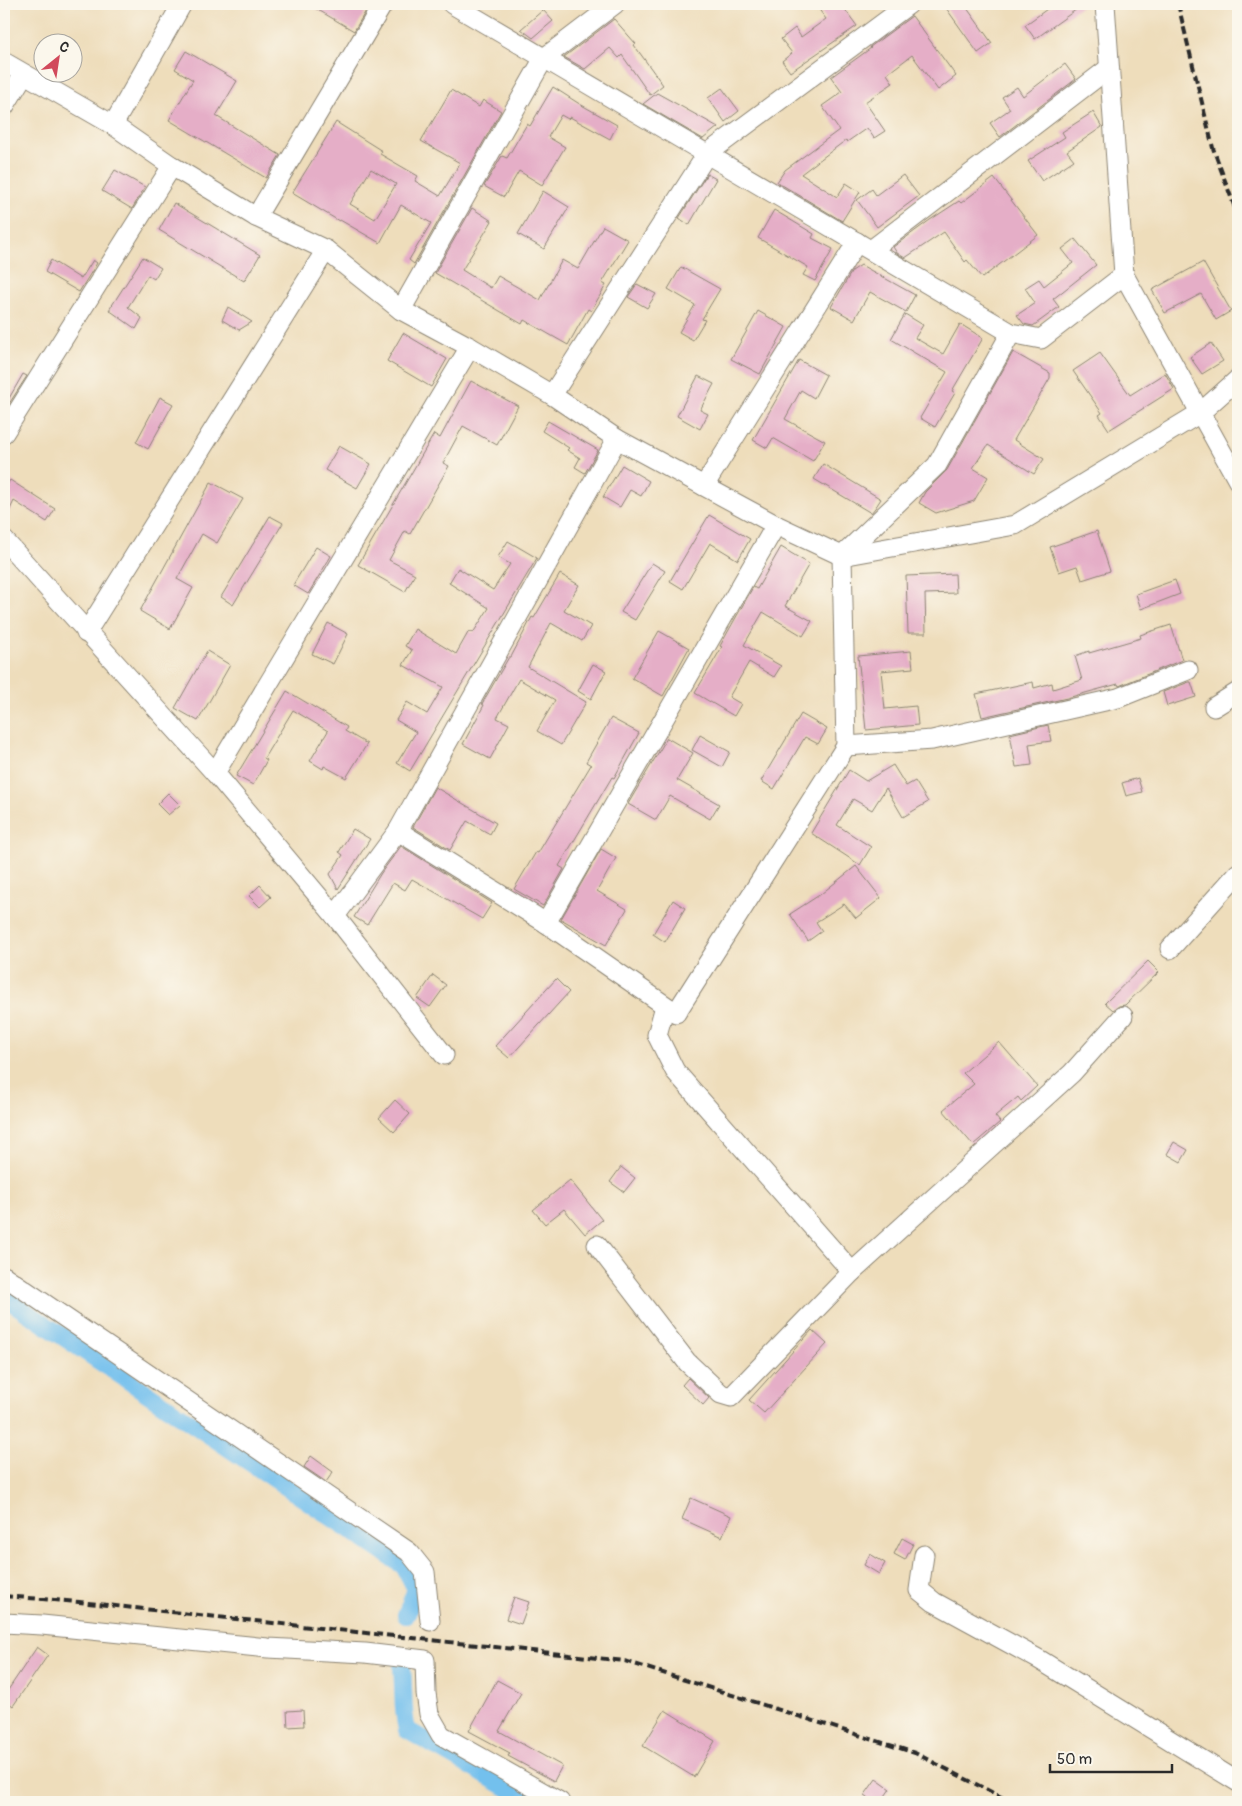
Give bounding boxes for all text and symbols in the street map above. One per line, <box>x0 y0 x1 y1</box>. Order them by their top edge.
north arrow <box>32 32 82 82</box>
text: С <box>56 38 73 57</box>
scale bar <box>1050 1741 1172 1773</box>
text: 50 m <box>1057 1750 1092 1769</box>

